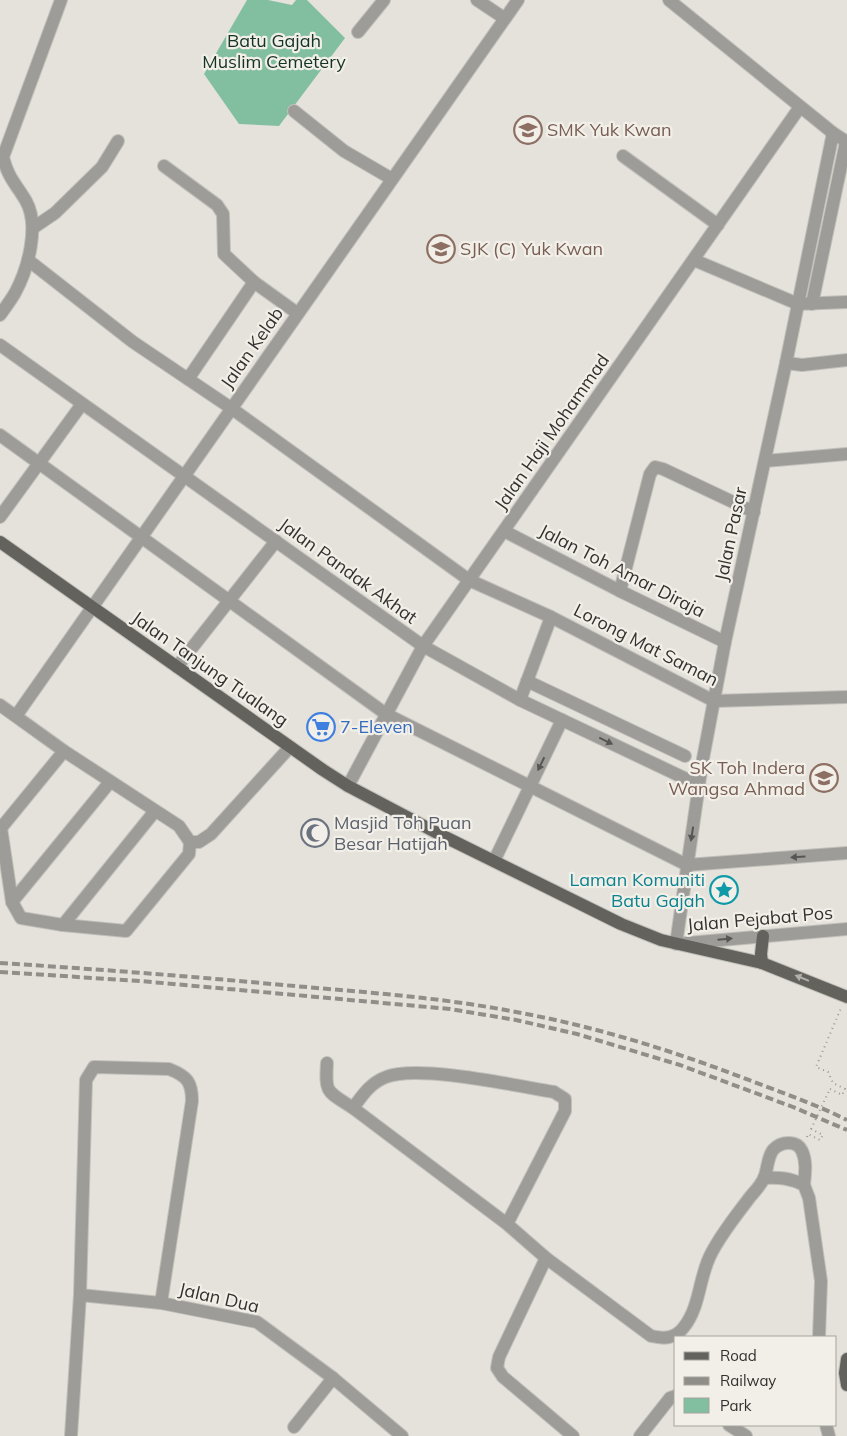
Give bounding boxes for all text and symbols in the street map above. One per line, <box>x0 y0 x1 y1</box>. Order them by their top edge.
park label: Batu Gajah Muslim Cemetery <box>202 29 346 73</box>
school or university icon: SMK Yuk Kwan <box>513 115 543 145</box>
place label: SMK Yuk Kwan <box>547 118 671 141</box>
school or university icon: SJK (C) Yuk Kwan <box>426 234 456 264</box>
place label: SJK (C) Yuk Kwan <box>460 237 603 260</box>
street label: Jalan Kelab <box>215 303 288 393</box>
street label: Jalan Haji Mohammad <box>489 349 614 514</box>
street label: Jalan Pasar <box>709 484 752 583</box>
street label: Jalan Pandak Akhat <box>275 513 422 629</box>
street label: Jalan Toh Amar Diraja <box>535 519 709 622</box>
street label: Lorong Mat Saman <box>570 598 722 691</box>
street label: Jalan Tanjung Tualang <box>128 606 293 731</box>
supermarket icon: 7-Eleven <box>306 712 336 742</box>
place label: 7-Eleven <box>340 715 413 738</box>
one-way arrow <box>599 737 614 745</box>
place label: SK Toh Indera Wangsa Ahmad <box>668 756 805 800</box>
one-way arrow <box>537 757 545 771</box>
school or university icon: SK Toh Indera Wangsa Ahmad <box>809 763 839 793</box>
place label: Masjid Toh Puan Besar Hatijah <box>334 811 472 855</box>
mosque icon: Masjid Toh Puan Besar Hatijah <box>300 818 330 848</box>
one-way arrow <box>687 826 695 842</box>
one-way arrow <box>790 853 806 861</box>
place label: Laman Komuniti Batu Gajah <box>569 868 705 912</box>
place icon: Laman Komuniti Batu Gajah <box>709 875 739 905</box>
street label: Jalan Pejabat Pos <box>686 901 834 936</box>
one-way arrow <box>717 934 733 942</box>
one-way arrow <box>794 974 809 982</box>
street label: Jalan Dua <box>177 1277 261 1318</box>
legend <box>674 1336 837 1426</box>
text: Road <box>720 1346 757 1365</box>
text: Railway <box>720 1371 776 1390</box>
text: Park <box>720 1396 752 1415</box>

